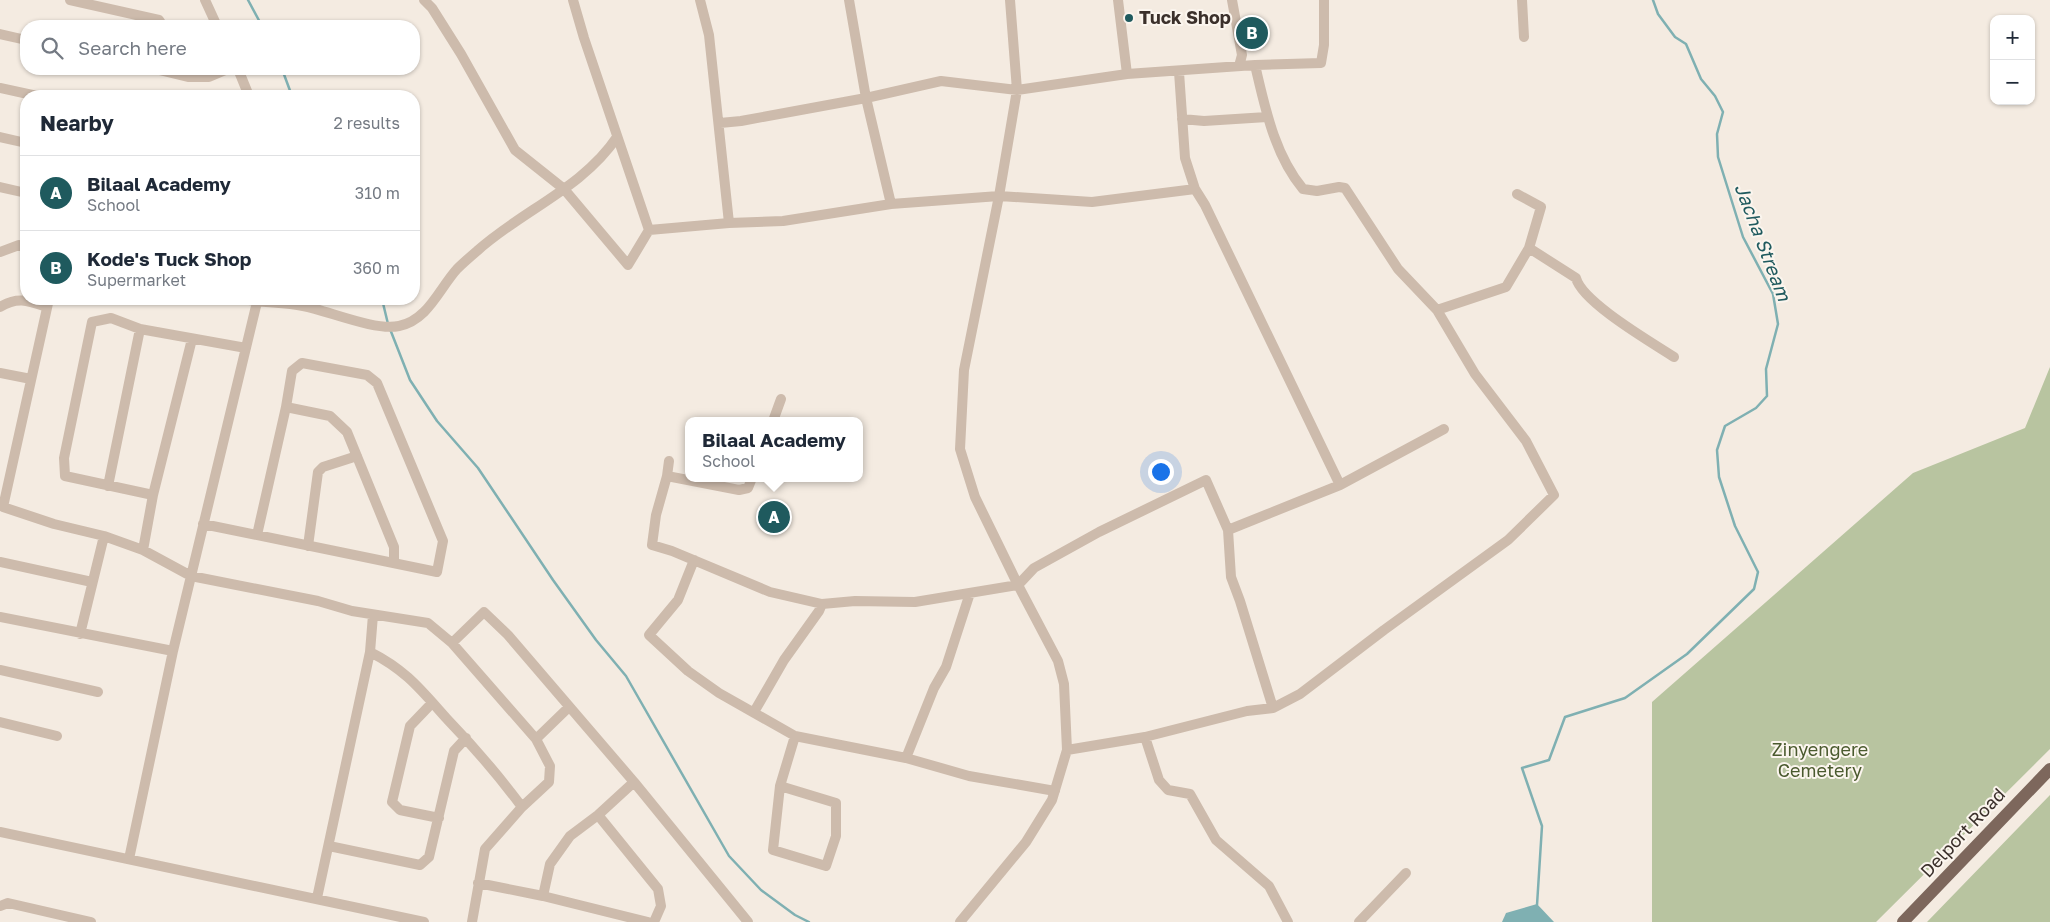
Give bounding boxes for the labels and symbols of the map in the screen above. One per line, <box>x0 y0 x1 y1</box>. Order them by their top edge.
place label: Tuck Shop <box>1139 6 1231 28</box>
marker: Tuck Shop <box>1123 12 1135 24</box>
pin: B <box>1236 14 1268 52</box>
water label: Jacha Stream <box>1731 180 1797 305</box>
your location <box>1148 459 1174 485</box>
pin: A <box>758 498 790 536</box>
park label: Zinyengere Cemetery <box>1772 738 1868 781</box>
street label: Delport Road <box>1915 783 2009 881</box>

